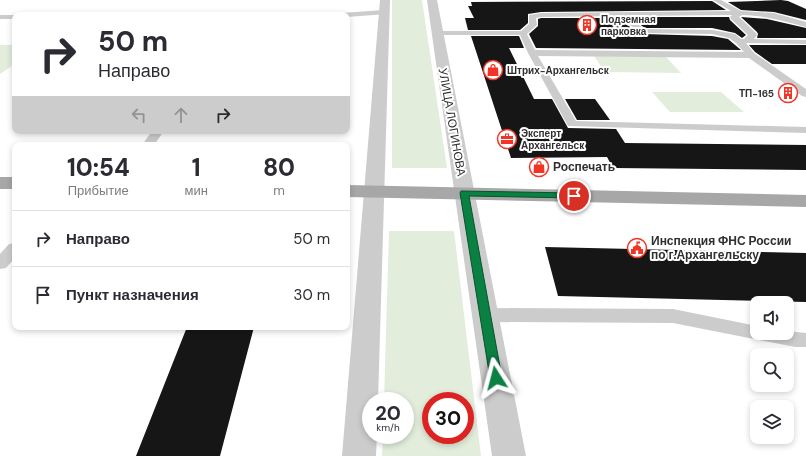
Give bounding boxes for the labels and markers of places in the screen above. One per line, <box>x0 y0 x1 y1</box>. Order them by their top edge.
place label: Подземная парковка <box>601 13 656 38</box>
building icon: Подземная парковка <box>576 14 598 36</box>
shop icon: Штрих-Архангельск <box>482 59 504 81</box>
place label: Штрих-Архангельск <box>507 64 610 77</box>
building icon: ТП-165 <box>777 82 799 104</box>
place label: ТП-165 <box>739 87 774 100</box>
place label: Эксперт Архангельск <box>521 127 585 152</box>
office icon: Эксперт Архангельск <box>496 128 518 150</box>
shop icon: Роспечать <box>528 156 550 178</box>
place label: Роспечать <box>553 159 615 175</box>
pin <box>557 179 591 213</box>
place label: Инспекция ФНС России по г.Архангельску <box>651 233 791 263</box>
public building icon: Инспекция ФНС России по г.Архангельску <box>626 237 648 259</box>

